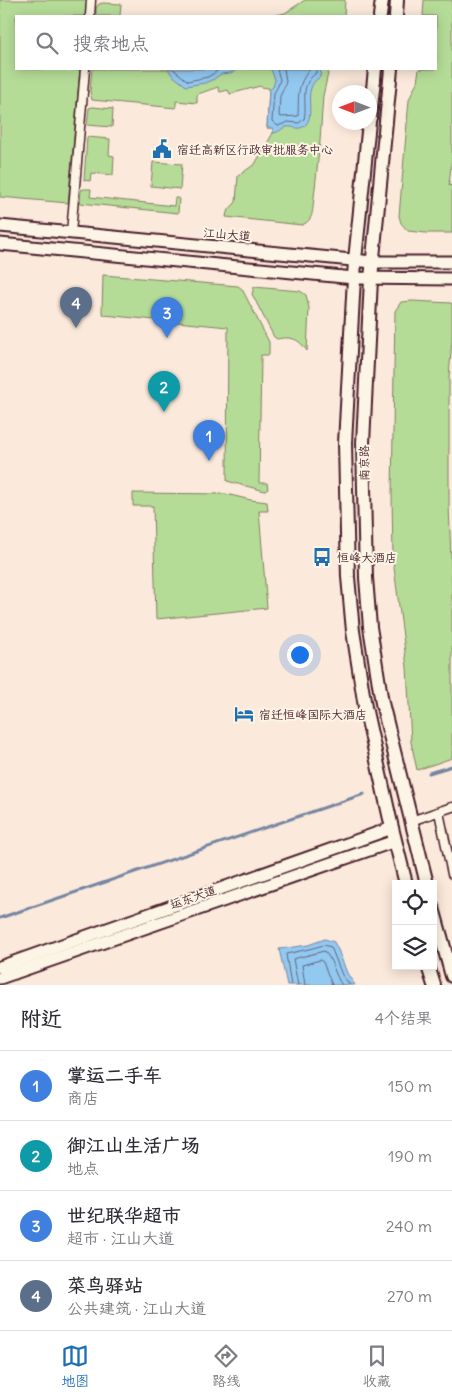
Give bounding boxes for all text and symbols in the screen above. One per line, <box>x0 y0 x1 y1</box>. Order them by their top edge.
search box <box>15 15 437 70</box>
icon: search <box>33 29 61 57</box>
text: 搜索地点 <box>73 31 149 55</box>
north arrow <box>332 85 377 130</box>
public building icon: 宿迁高新区行政审批服务中心 <box>151 138 173 160</box>
place label: 宿迁高新区行政审批服务中心 <box>177 142 333 157</box>
street label: 江山大道 <box>202 224 252 244</box>
pin: 4 <box>60 287 92 328</box>
pin: 3 <box>151 297 183 338</box>
pin: 2 <box>148 371 180 412</box>
pin: 1 <box>193 420 225 461</box>
street label: 南京路 <box>356 445 372 481</box>
bus stop icon: 恒峰大酒店 <box>311 546 333 568</box>
place label: 恒峰大酒店 <box>337 550 397 565</box>
your location <box>287 642 313 668</box>
hotel icon: 宿迁恒峰国际大酒店 <box>233 703 255 725</box>
place label: 宿迁恒峰国际大酒店 <box>259 707 367 722</box>
map controls <box>392 880 437 970</box>
button: locate <box>392 880 437 925</box>
street label: 运东大道 <box>168 882 218 912</box>
button: layers <box>392 925 437 970</box>
text: 附近 <box>20 1005 62 1032</box>
text: 4个结果 <box>375 1008 432 1028</box>
text: 掌运二手车 <box>67 1063 162 1087</box>
text: 1 <box>33 1076 39 1096</box>
text: 150 m <box>388 1076 432 1096</box>
text: 商店 <box>67 1088 99 1108</box>
text: 御江山生活广场 <box>67 1133 200 1157</box>
text: 2 <box>32 1146 40 1166</box>
text: 190 m <box>388 1146 432 1166</box>
text: 地点 <box>67 1158 99 1178</box>
text: 世纪联华超市 <box>67 1203 181 1227</box>
text: 3 <box>31 1216 41 1236</box>
text: 240 m <box>386 1216 432 1236</box>
text: 超市 · 江山大道 <box>67 1228 174 1248</box>
text: 菜鸟驿站 <box>67 1273 143 1297</box>
text: 4 <box>31 1286 41 1306</box>
text: 270 m <box>387 1286 432 1306</box>
text: 公共建筑 · 江山大道 <box>67 1298 206 1318</box>
tab: 地图 <box>61 1342 89 1390</box>
tab: 路线 <box>212 1342 240 1390</box>
tab: 收藏 <box>363 1342 391 1390</box>

